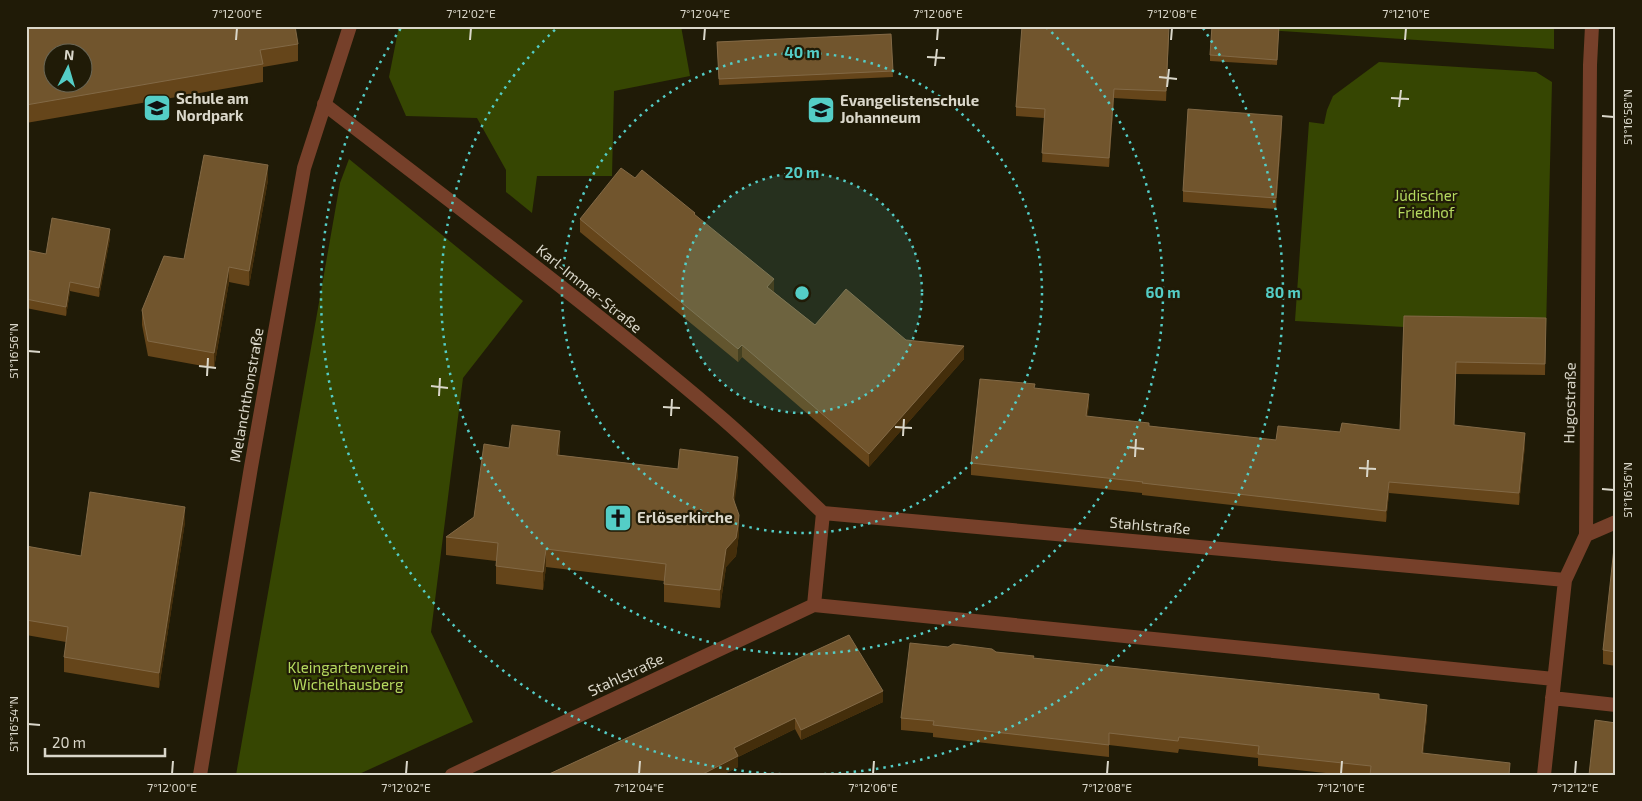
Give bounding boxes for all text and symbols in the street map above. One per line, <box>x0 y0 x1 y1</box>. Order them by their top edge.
text: 7°12'00"E <box>212 6 262 20</box>
text: 7°12'02"E <box>446 6 496 20</box>
text: 7°12'04"E <box>680 6 730 20</box>
text: 7°12'06"E <box>913 6 963 20</box>
text: 7°12'08"E <box>1147 6 1197 20</box>
text: 7°12'10"E <box>1382 6 1430 20</box>
north arrow <box>42 42 92 92</box>
text: 40 m <box>784 43 820 61</box>
text: N <box>63 46 75 63</box>
place label: Schule am Nordpark <box>176 89 249 124</box>
text: 51°16'58"N <box>1620 89 1634 145</box>
place label: Evangelistenschule Johanneum <box>840 91 979 126</box>
school or university icon: Schule am Nordpark <box>142 93 172 123</box>
school or university icon: Evangelistenschule Johanneum <box>806 95 836 125</box>
text: 20 m <box>785 163 819 181</box>
park label: Jüdischer Friedhof <box>1394 186 1458 221</box>
street label: Karl-Immer-Straße <box>533 240 646 336</box>
text: 60 m <box>1146 283 1180 301</box>
text: 80 m <box>1265 283 1301 301</box>
centre of rings <box>793 284 811 302</box>
text: 51°16'56"N <box>6 323 20 379</box>
street label: Melanchthonstraße <box>225 326 267 463</box>
street label: Hugostraße <box>1559 362 1579 444</box>
text: 51°16'56"N <box>1620 462 1634 518</box>
church icon: Erlöserkirche <box>603 503 633 533</box>
place label: Erlöserkirche <box>637 508 733 526</box>
street label: Stahlstraße <box>1109 512 1191 538</box>
street label: Stahlstraße <box>585 649 666 699</box>
park label: Kleingartenverein Wichelhausberg <box>287 658 409 693</box>
text: 51°16'54"N <box>6 696 20 752</box>
scale bar <box>45 726 165 758</box>
text: 20 m <box>52 733 86 751</box>
text: 7°12'00"E <box>147 780 197 794</box>
text: 7°12'02"E <box>381 780 431 794</box>
text: 7°12'04"E <box>614 780 664 794</box>
text: 7°12'06"E <box>848 780 898 794</box>
text: 7°12'08"E <box>1082 780 1132 794</box>
text: 7°12'10"E <box>1317 780 1365 794</box>
text: 7°12'12"E <box>1551 780 1599 794</box>

